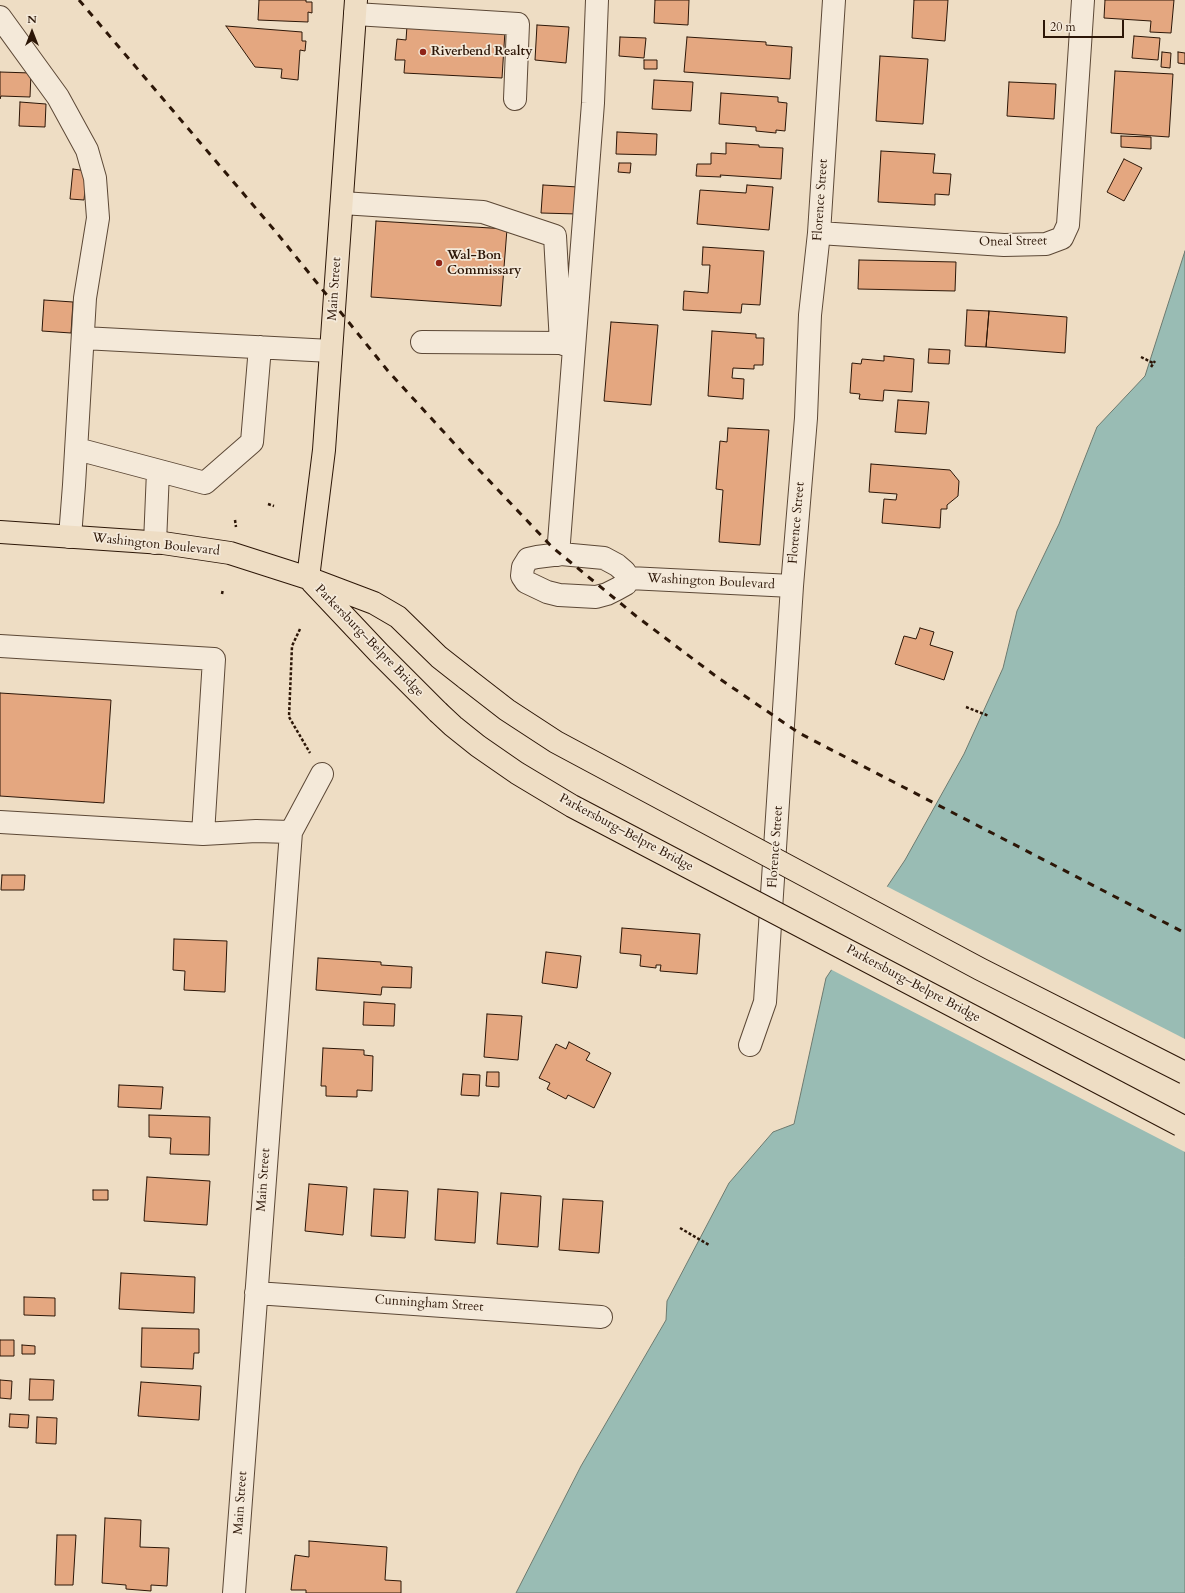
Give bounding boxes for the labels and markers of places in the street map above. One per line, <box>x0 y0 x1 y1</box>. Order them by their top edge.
place label: Riverbend Realty <box>431 44 533 60</box>
marker: Riverbend Realty <box>418 47 428 57</box>
place label: Wal-Bon Commissary <box>447 248 521 279</box>
marker: Wal-Bon Commissary <box>434 258 444 268</box>

